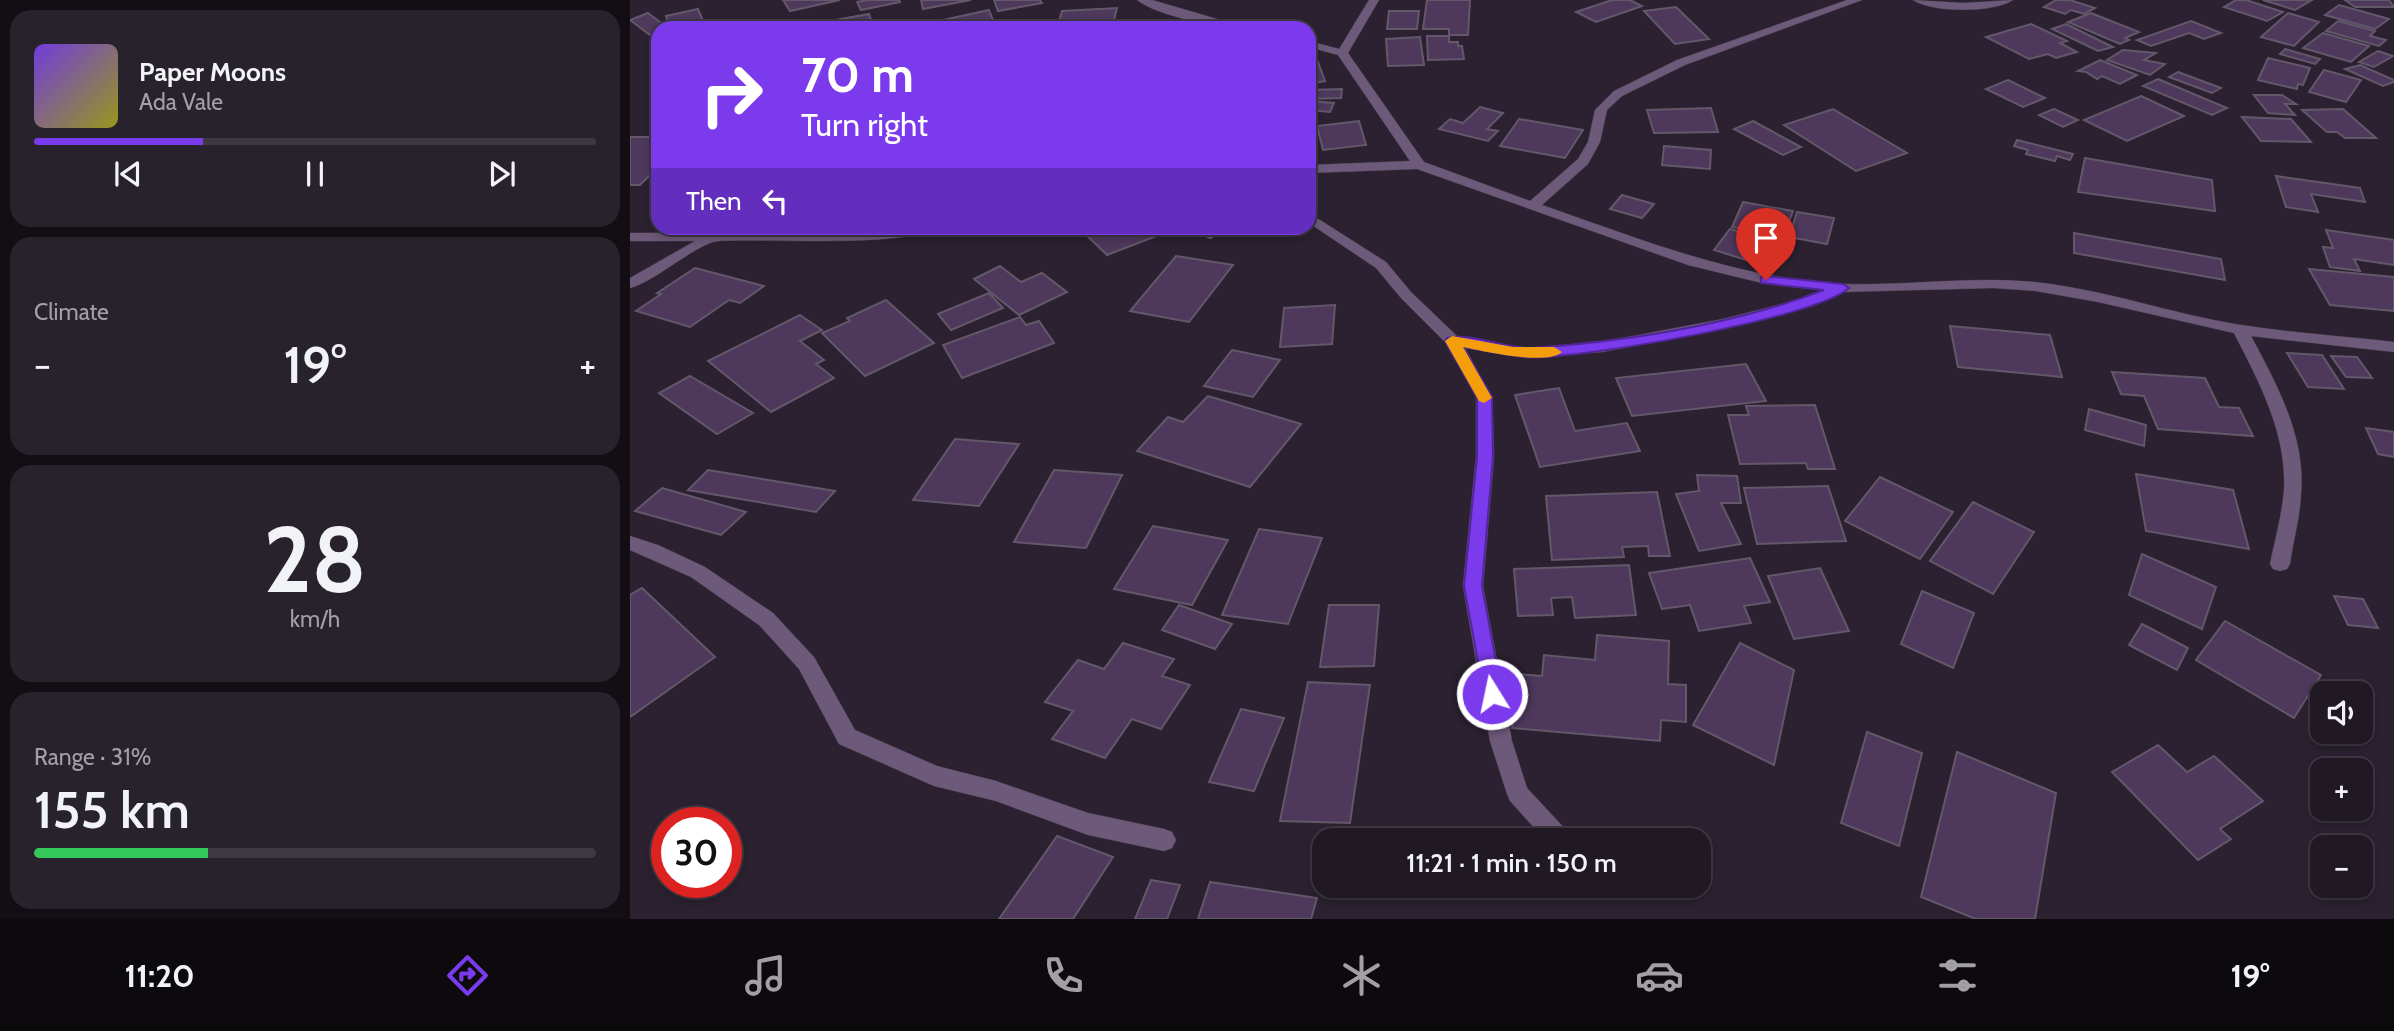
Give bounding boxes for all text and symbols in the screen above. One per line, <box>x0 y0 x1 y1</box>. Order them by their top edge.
text: 70 m <box>801 45 914 104</box>
icon: right <box>686 49 777 140</box>
text: Paper Moons <box>139 56 286 88</box>
text: Ada Vale <box>139 88 223 116</box>
text: Turn right <box>801 105 928 144</box>
icon: previous <box>109 155 147 193</box>
icon: pause <box>296 155 334 193</box>
icon: next <box>483 155 521 193</box>
icon: left <box>756 182 794 220</box>
text: Then <box>686 185 742 217</box>
pin <box>1736 208 1796 280</box>
icon: arrive <box>1747 219 1785 257</box>
text: Climate <box>34 298 109 326</box>
text: 19° <box>284 333 346 396</box>
text: − <box>34 341 51 388</box>
text: + <box>579 341 596 388</box>
text: 28 <box>263 504 367 615</box>
text: km/h <box>290 605 340 633</box>
position arrow <box>1455 657 1529 731</box>
map controls <box>2310 681 2373 898</box>
button: sound <box>2310 681 2373 744</box>
text: Range · 31% <box>34 743 151 771</box>
button: + <box>2310 758 2373 821</box>
text: 155 km <box>34 778 190 841</box>
speed limit sign: 30 <box>651 807 742 898</box>
button: − <box>2310 835 2373 898</box>
text: 11:21 · 1 min · 150 m <box>1406 847 1617 879</box>
icon: directions <box>443 951 492 1000</box>
icon: music <box>741 951 790 1000</box>
icon: phone <box>1039 951 1088 1000</box>
icon: climate <box>1337 951 1386 1000</box>
icon: car <box>1635 951 1684 1000</box>
icon: filters <box>1933 951 1982 1000</box>
text: 11:20 <box>124 956 195 995</box>
text: 19° <box>2230 956 2270 995</box>

